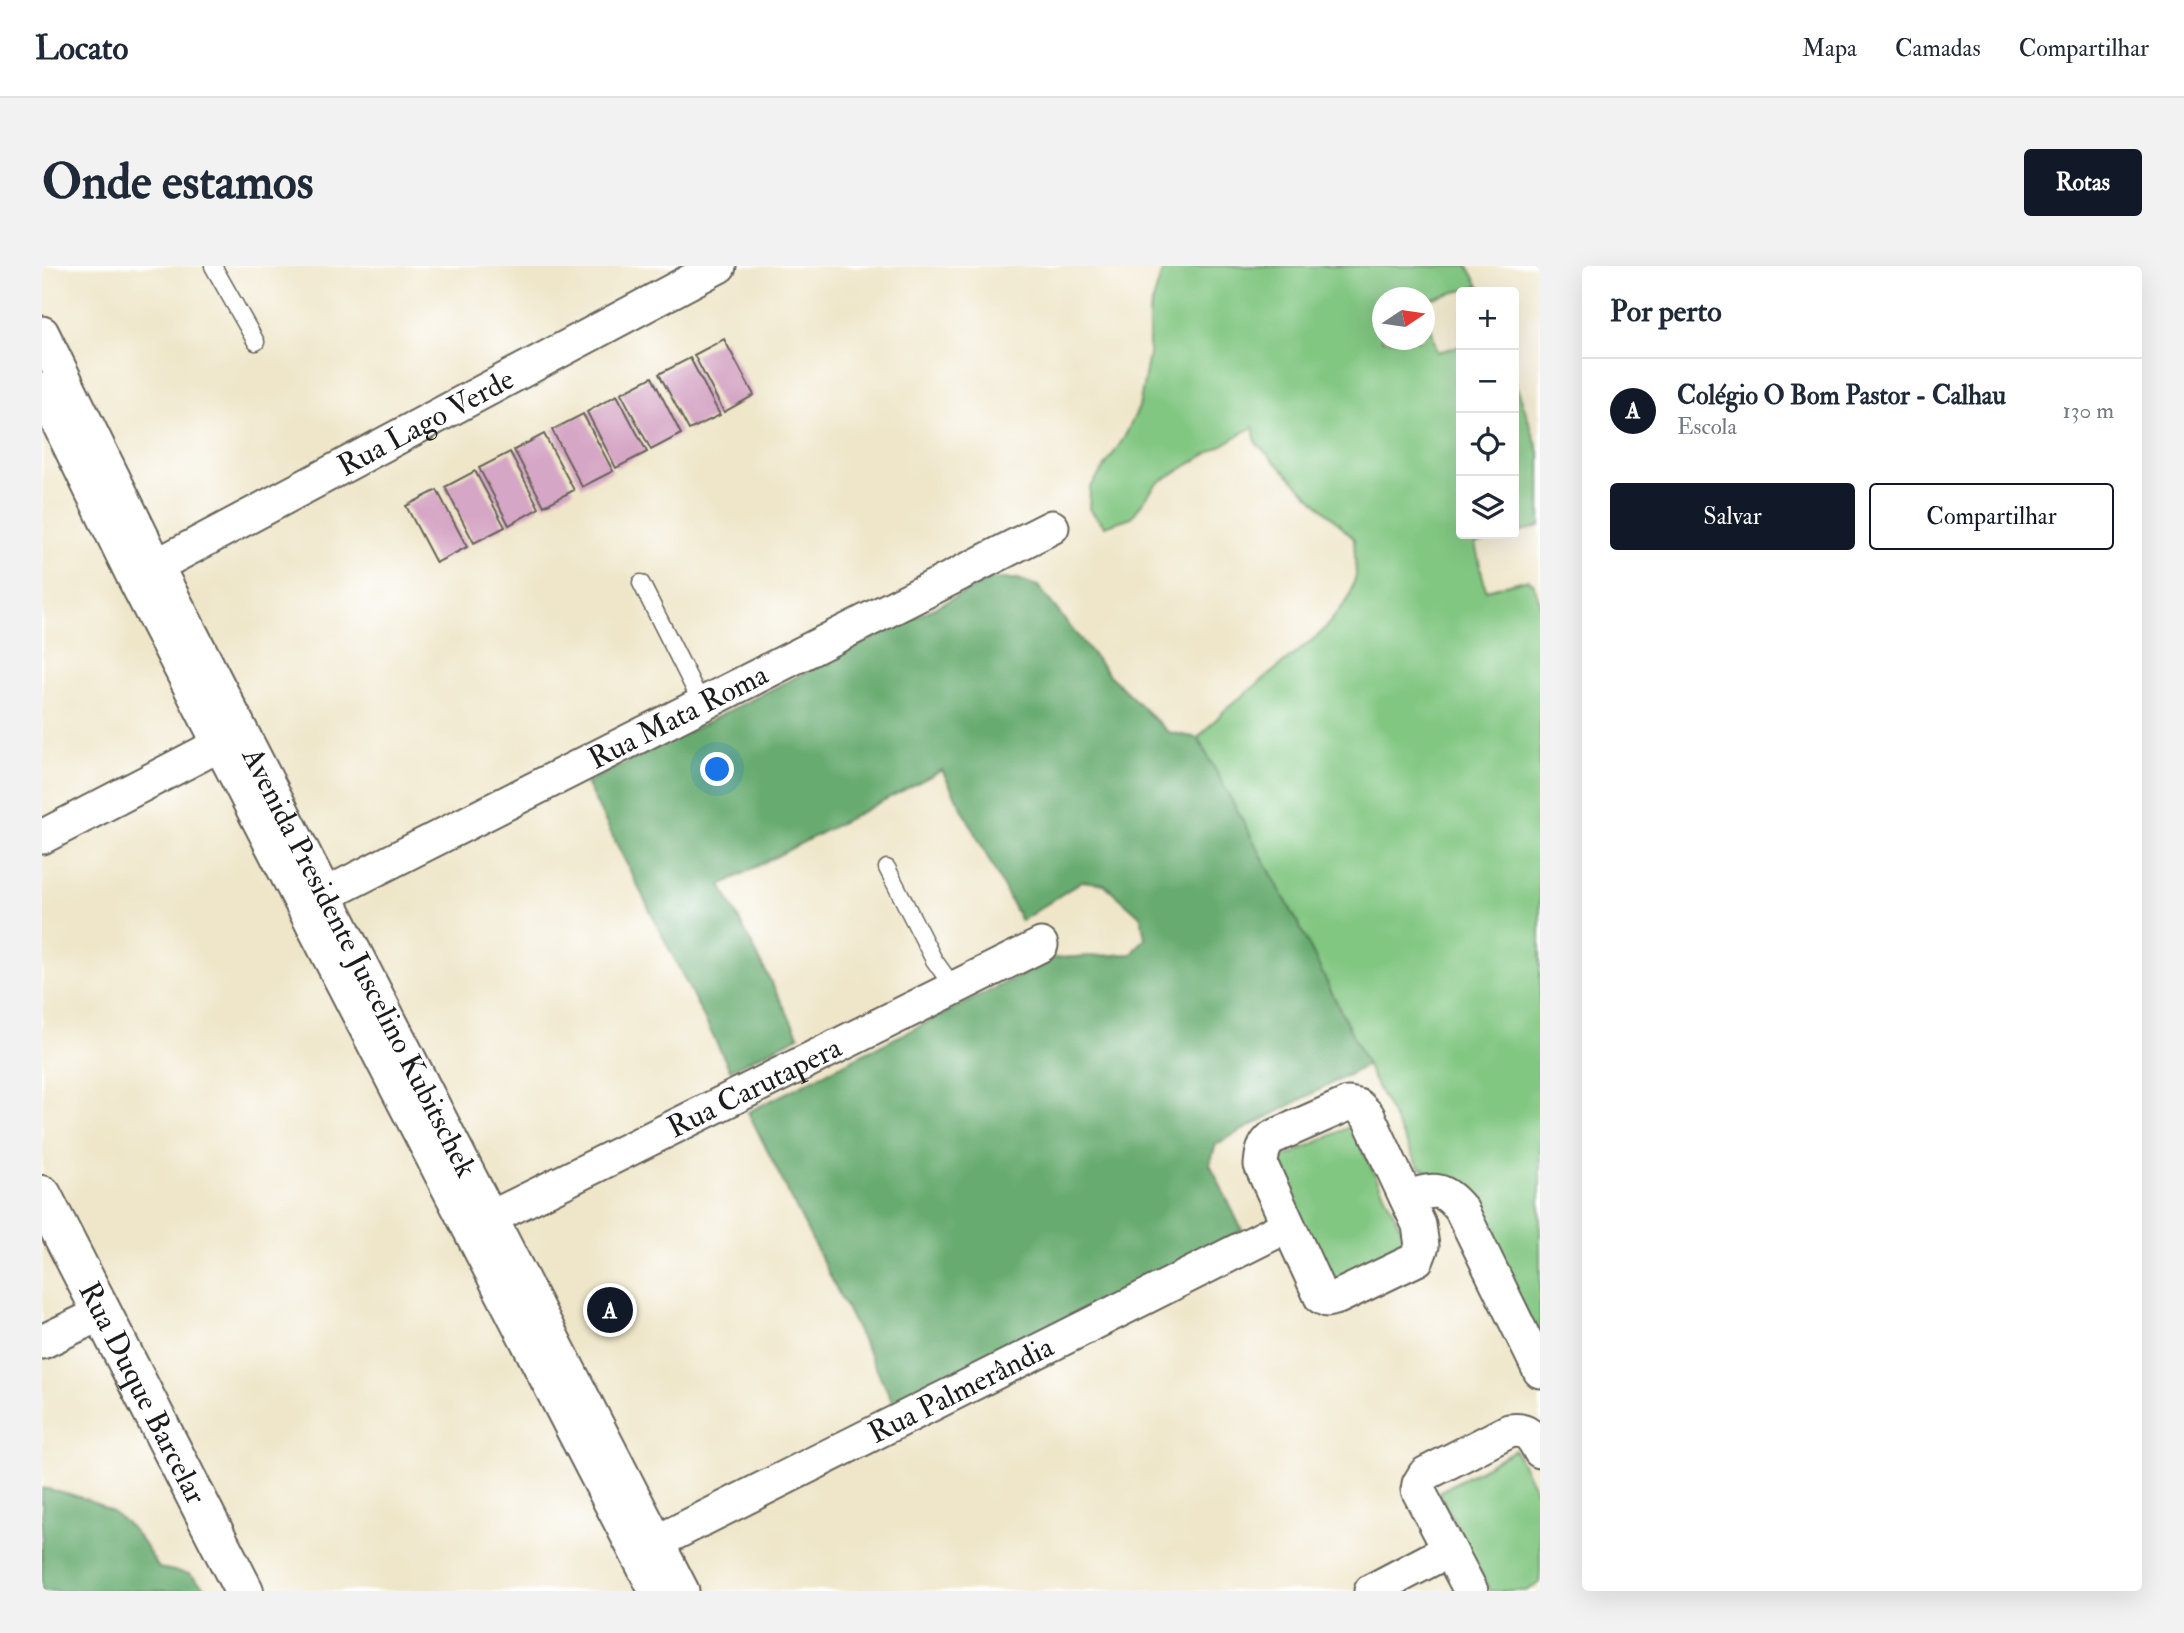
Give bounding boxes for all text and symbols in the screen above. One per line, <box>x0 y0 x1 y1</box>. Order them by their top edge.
text: Locato <box>35 28 128 69</box>
text: Mapa <box>1802 33 1857 64</box>
text: Camadas <box>1895 33 1981 64</box>
text: Compartilhar <box>2019 33 2149 64</box>
button: Rotas <box>2024 149 2142 216</box>
text: Onde estamos <box>42 152 313 213</box>
north arrow <box>1372 287 1435 350</box>
map controls <box>1456 287 1519 539</box>
button: + <box>1456 287 1519 350</box>
text: Por perto <box>1610 293 1722 330</box>
button: − <box>1456 350 1519 413</box>
street label: Rua Lago Verde <box>331 360 520 484</box>
text: Colégio O Bom Pastor - Calhau <box>1677 380 2006 412</box>
text: A <box>1626 396 1640 425</box>
text: 130 m <box>2062 396 2114 425</box>
text: Escola <box>1677 412 1737 441</box>
button: locate <box>1456 413 1519 476</box>
button: layers <box>1456 476 1519 539</box>
button: Salvar <box>1610 483 1855 550</box>
button: Compartilhar <box>1869 483 2114 550</box>
street label: Rua Mata Roma <box>582 655 774 777</box>
street label: Avenida Presidente Juscelino Kubitschek <box>234 740 485 1183</box>
your location <box>700 752 734 786</box>
street label: Rua Carutapera <box>661 1028 848 1146</box>
street label: Rua Duque Barcelar <box>71 1276 215 1510</box>
pin: A <box>587 1284 633 1336</box>
street label: Rua Palmerândia <box>862 1327 1060 1451</box>

